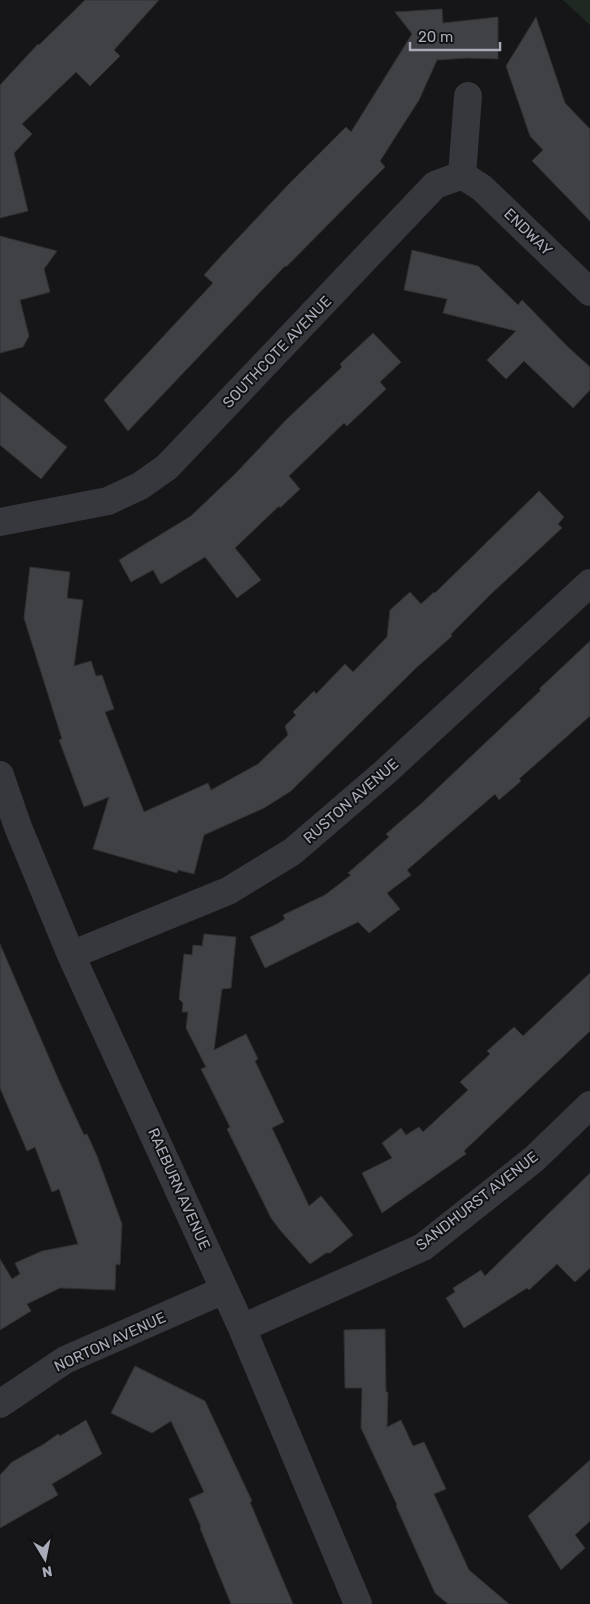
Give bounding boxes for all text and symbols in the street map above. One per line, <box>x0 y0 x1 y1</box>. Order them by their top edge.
scale bar <box>410 20 500 52</box>
text: 20 m <box>418 28 453 46</box>
street label: ENDWAY <box>500 205 556 260</box>
street label: SOUTHCOTE AVENUE <box>219 292 335 412</box>
street label: RUSTON AVENUE <box>300 755 402 847</box>
street label: RAEBURN AVENUE <box>144 1125 214 1253</box>
street label: SANDHURST AVENUE <box>412 1148 542 1254</box>
street label: NORTON AVENUE <box>51 1308 169 1376</box>
north arrow <box>20 1534 70 1584</box>
text: N <box>41 1562 54 1581</box>

